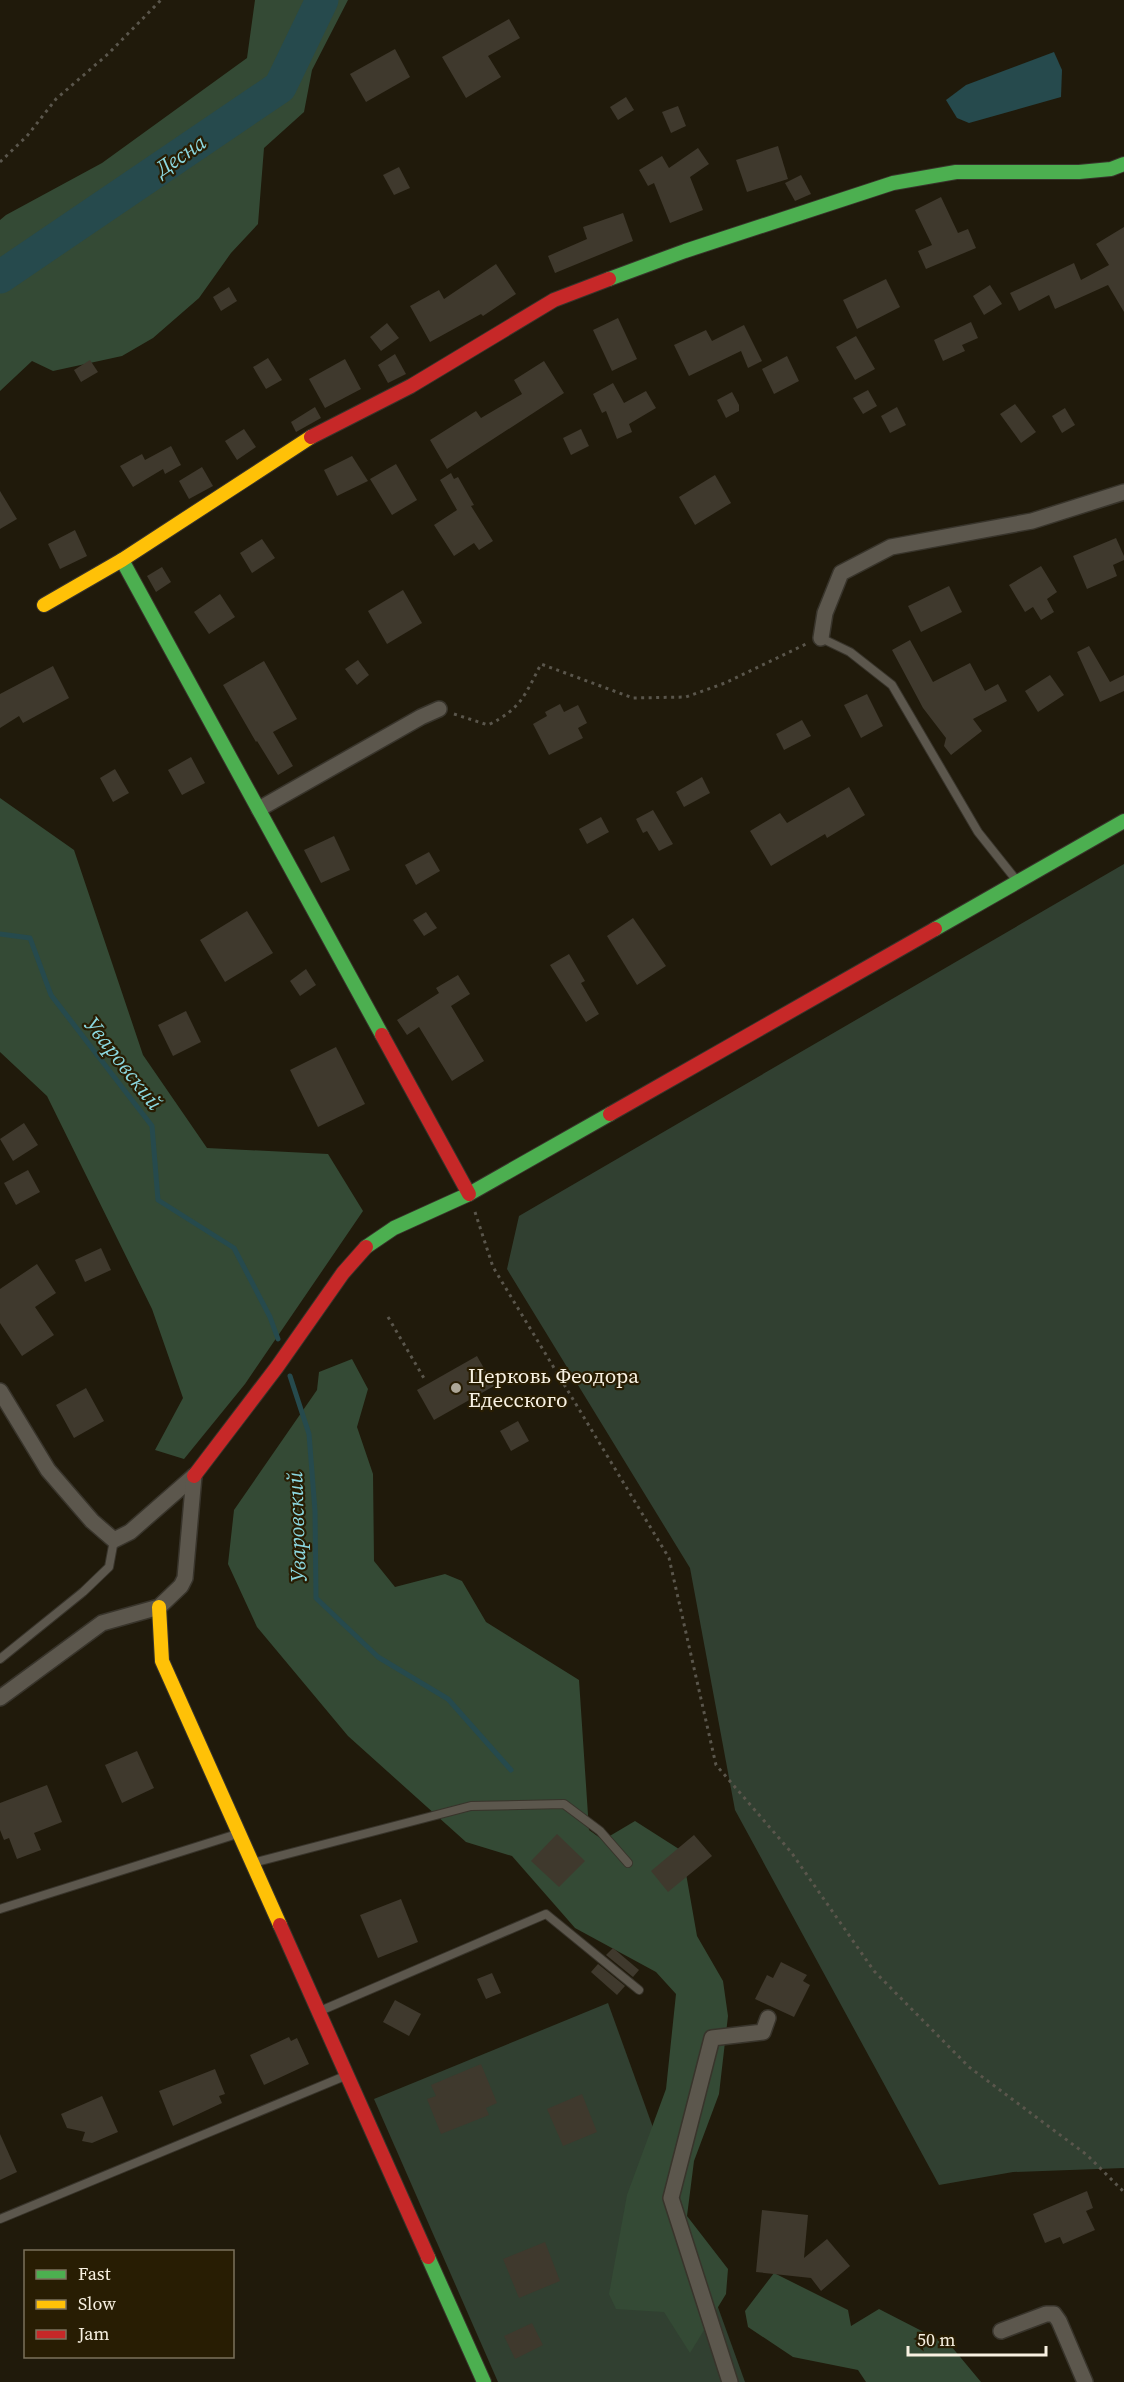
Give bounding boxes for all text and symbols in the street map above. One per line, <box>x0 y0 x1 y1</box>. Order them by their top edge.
water label: Десна <box>147 127 212 184</box>
water label: Уваровский <box>78 1010 170 1116</box>
place label: Церковь Феодора Едесского <box>468 1361 639 1414</box>
marker: Церковь Феодора Едесского <box>449 1381 463 1395</box>
water label: Уваровский <box>279 1471 313 1583</box>
legend <box>24 2250 234 2358</box>
text: Fast <box>78 2261 111 2286</box>
text: Slow <box>78 2291 116 2316</box>
scale bar <box>908 2319 1046 2357</box>
text: Jam <box>77 2321 110 2346</box>
text: 50 m <box>917 2327 955 2352</box>

